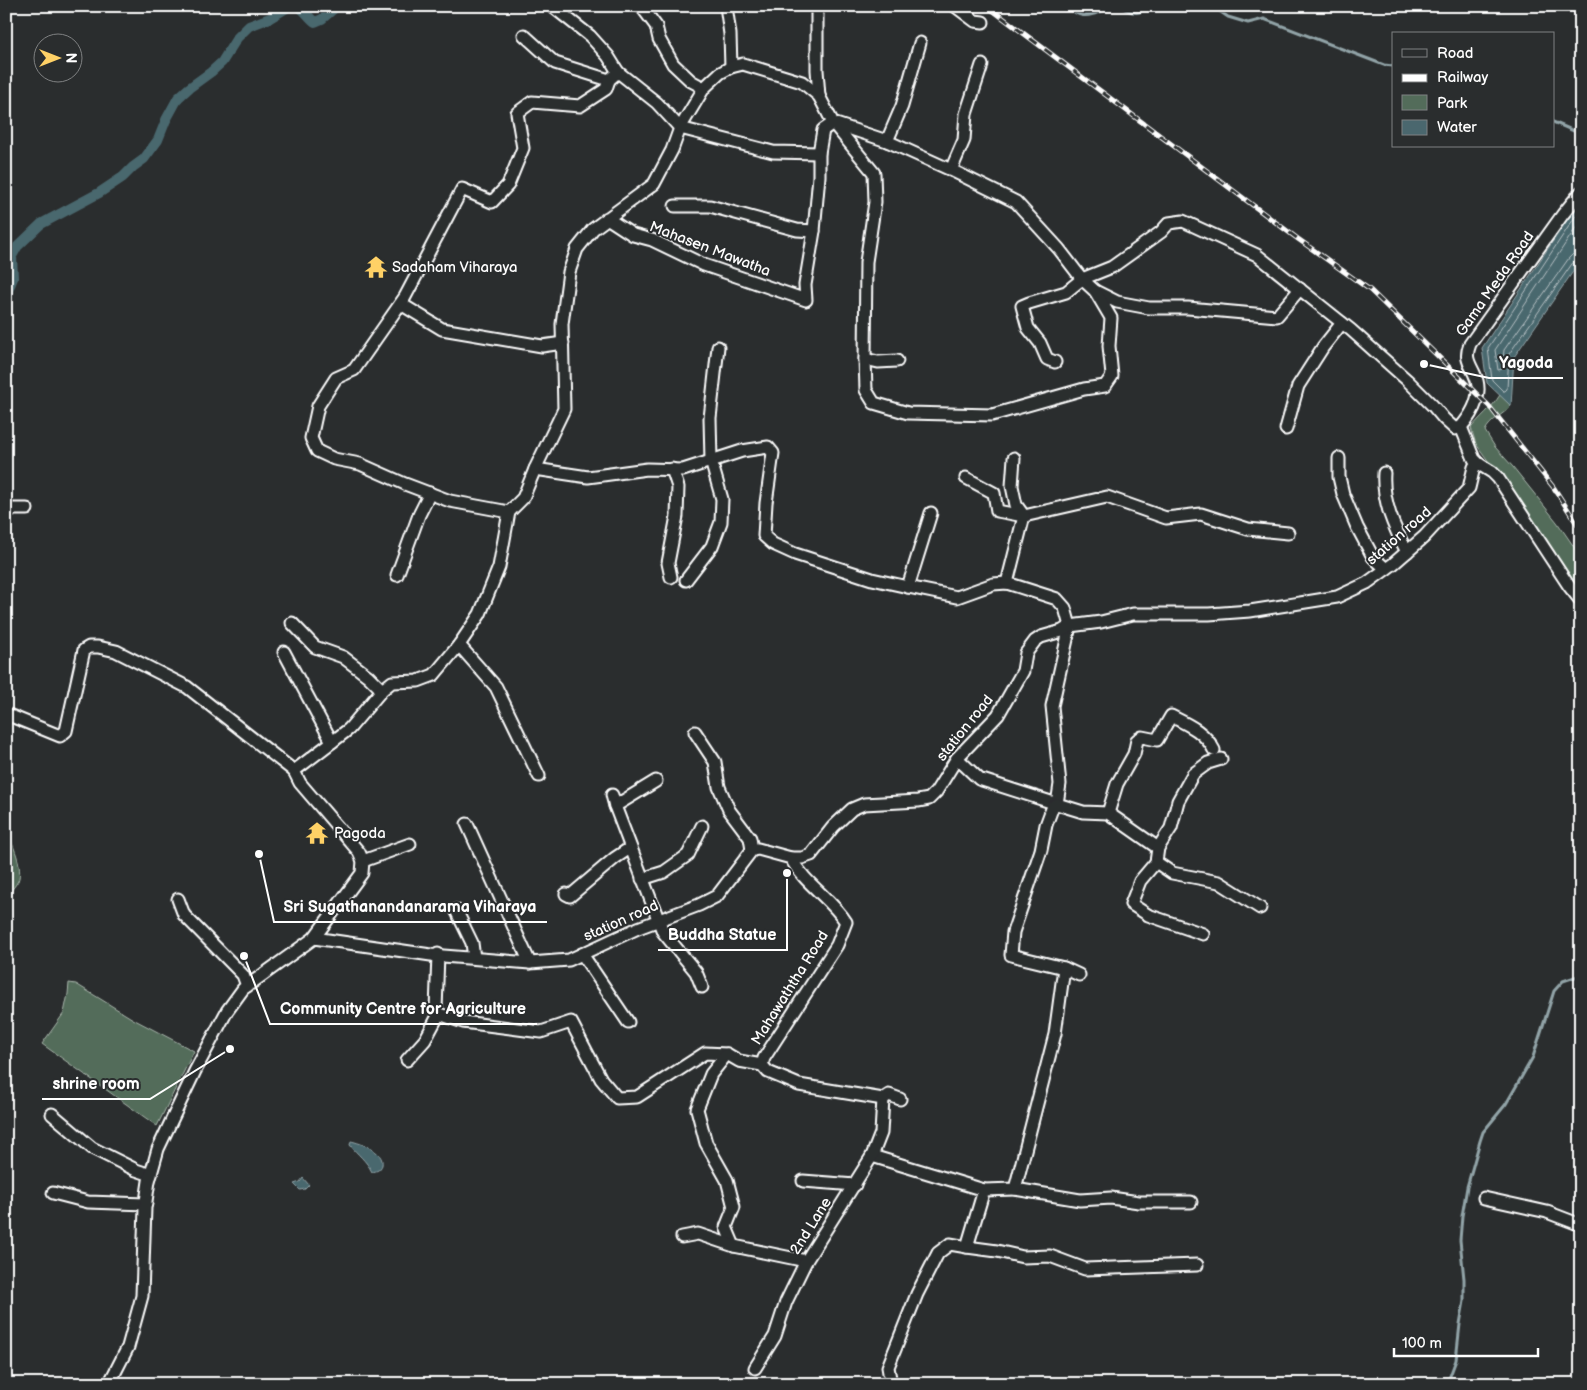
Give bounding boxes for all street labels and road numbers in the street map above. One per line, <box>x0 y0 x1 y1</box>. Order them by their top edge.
street label: Mahasen Mawatha <box>647 217 773 281</box>
street label: Gama Meda Road <box>1452 228 1538 340</box>
street label: station road <box>1363 503 1435 569</box>
street label: station road <box>932 691 998 765</box>
street label: station road <box>581 896 661 946</box>
street label: Mahawaththa Road <box>747 927 833 1049</box>
street label: 2nd Lane <box>786 1194 836 1258</box>

